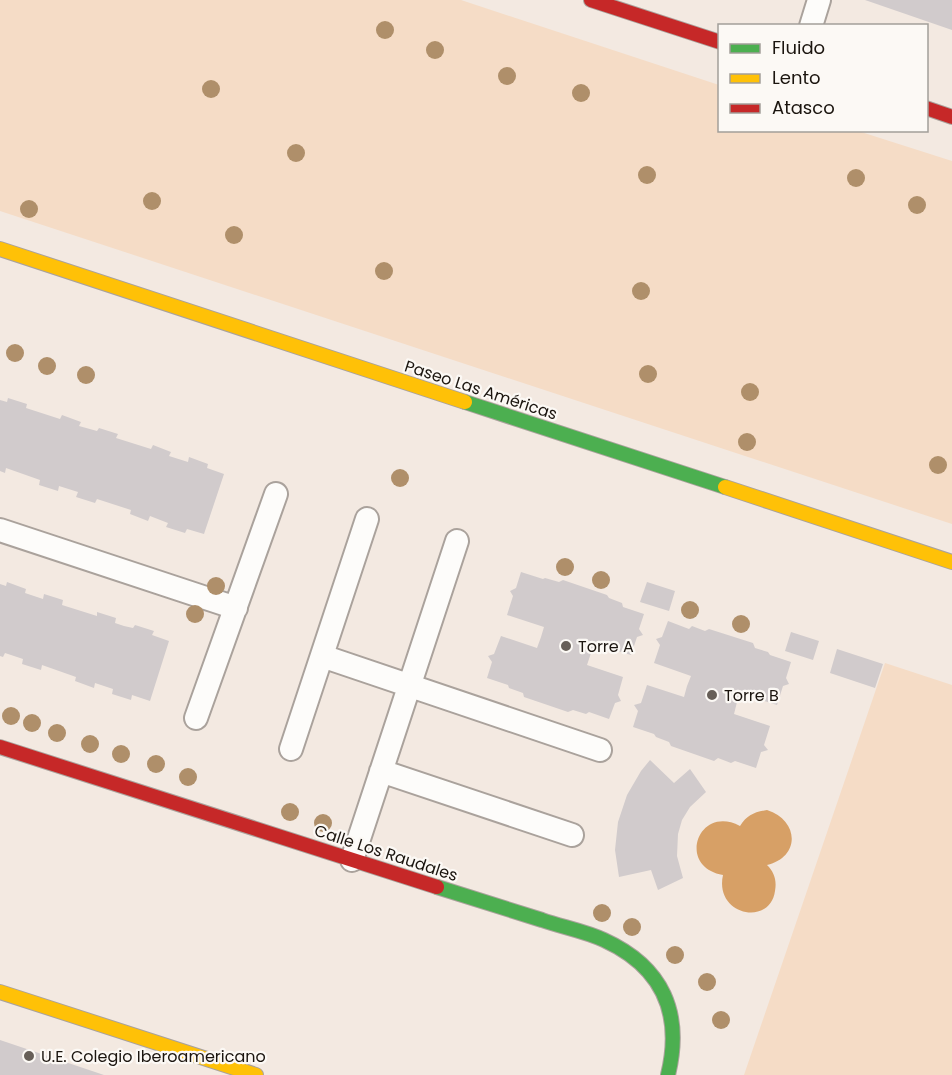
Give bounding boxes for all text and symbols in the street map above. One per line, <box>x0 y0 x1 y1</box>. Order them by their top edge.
legend <box>718 24 928 132</box>
text: Fluido <box>772 35 825 60</box>
text: Lento <box>772 65 821 90</box>
text: Atasco <box>772 95 835 120</box>
street label: Paseo Las Américas <box>402 354 560 426</box>
place label: Torre A <box>578 635 634 658</box>
marker: Torre A <box>559 639 573 653</box>
place label: Torre B <box>724 684 779 707</box>
marker: Torre B <box>705 688 719 702</box>
street label: Calle Los Raudales <box>311 819 461 887</box>
place label: U.E. Colegio Iberoamericano <box>41 1045 266 1068</box>
marker: U.E. Colegio Iberoamericano <box>22 1049 36 1063</box>

